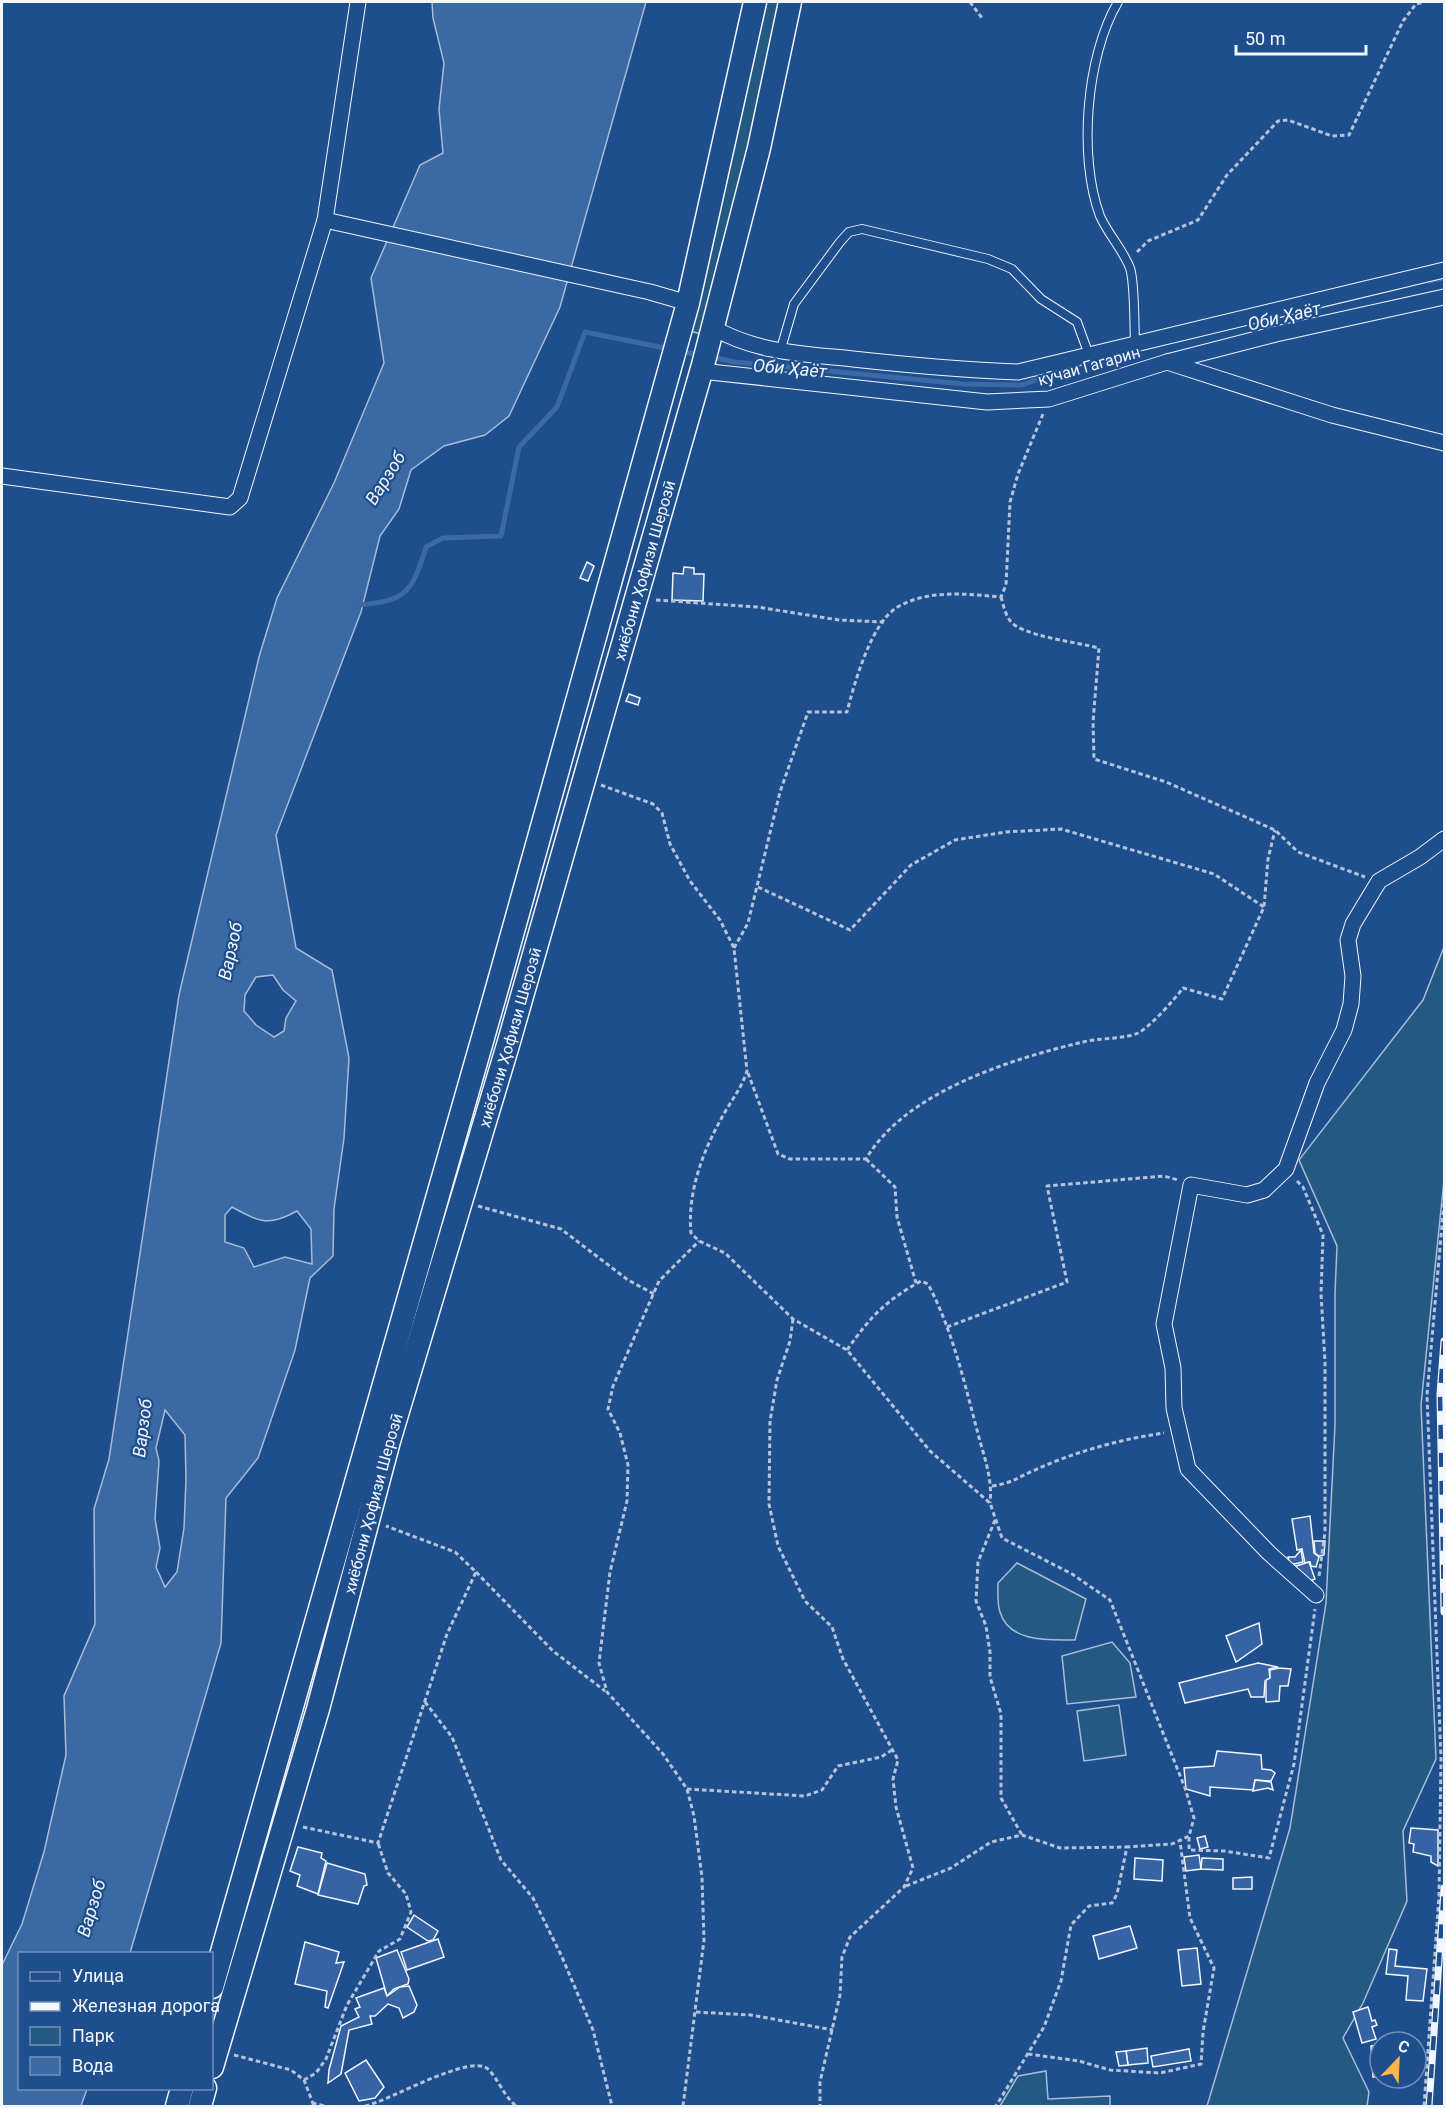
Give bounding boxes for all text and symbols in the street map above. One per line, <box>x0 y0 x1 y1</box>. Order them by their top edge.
scale bar <box>1236 18 1366 56</box>
text: 50 m <box>1245 28 1285 49</box>
water label: Оби Ҳаёт <box>1245 297 1323 335</box>
street label: кӯчаи Гагарин <box>1036 342 1142 390</box>
water label: Оби Ҳаёт <box>752 354 829 382</box>
water label: Варзоб <box>361 447 410 508</box>
street label: хиёбони Ҳофизи Шерозӣ <box>609 478 679 662</box>
water label: Варзоб <box>214 920 246 982</box>
street label: хиёбони Ҳофизи Шерозӣ <box>474 945 545 1129</box>
water label: Варзоб <box>128 1397 156 1458</box>
street label: хиёбони Ҳофизи Шерозӣ <box>339 1411 406 1596</box>
water label: Варзоб <box>72 1877 110 1939</box>
legend <box>18 1952 213 2090</box>
text: Улица <box>72 1965 124 1986</box>
text: Железная дорога <box>72 1995 220 2016</box>
text: Парк <box>72 2025 115 2046</box>
north arrow <box>1368 2030 1428 2090</box>
text: С <box>1395 2036 1412 2057</box>
text: Вода <box>72 2055 114 2076</box>

